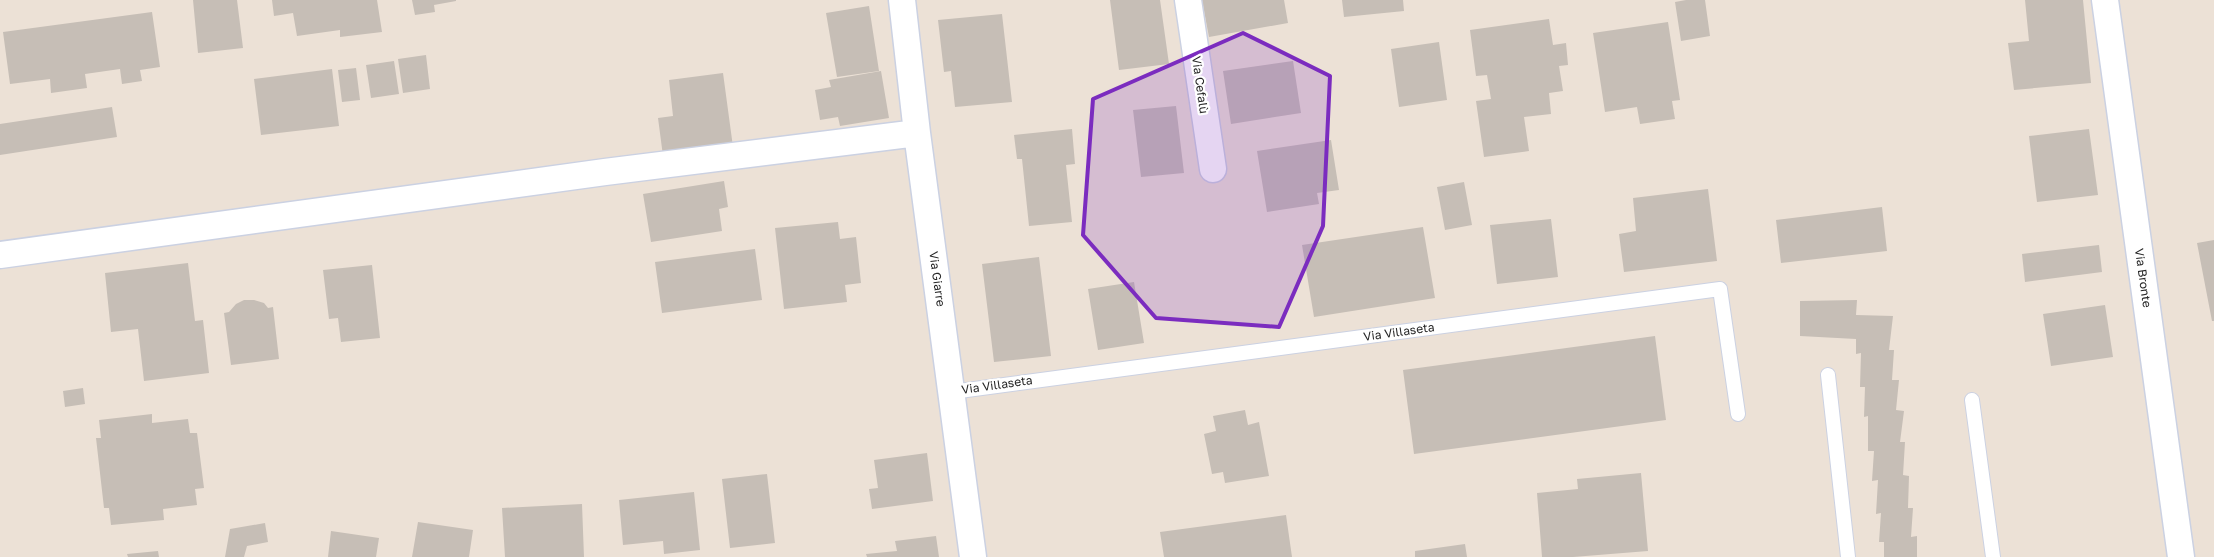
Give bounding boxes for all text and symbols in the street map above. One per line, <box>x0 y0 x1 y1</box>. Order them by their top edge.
street label: Via Cefalù <box>1189 55 1212 115</box>
street label: Via Bronte <box>2132 247 2155 309</box>
street label: Via Giarre <box>926 250 949 308</box>
street label: Via Villaseta <box>1362 319 1435 344</box>
street label: Via Villaseta <box>960 372 1033 397</box>

